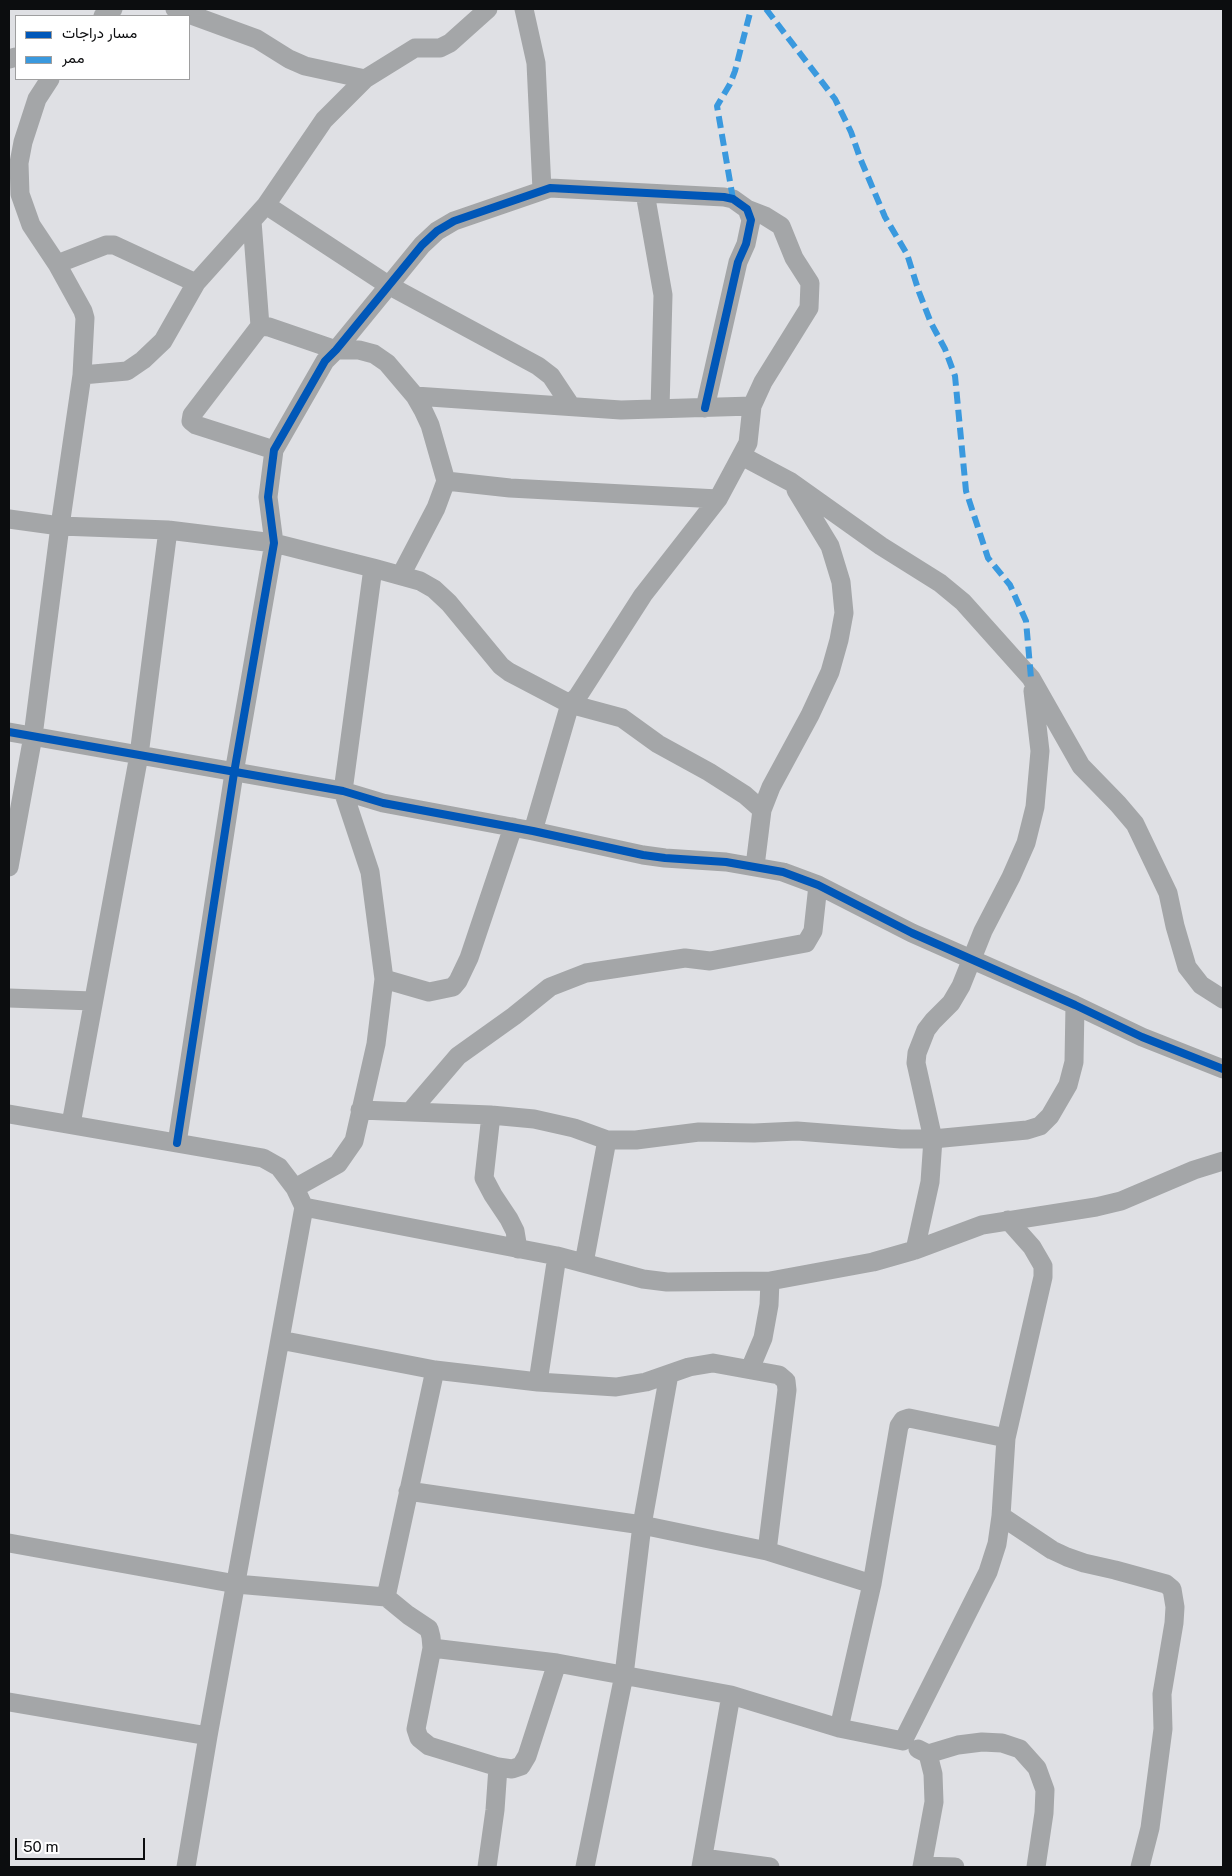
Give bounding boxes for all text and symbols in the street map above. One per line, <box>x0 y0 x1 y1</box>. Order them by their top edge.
legend <box>15 15 190 80</box>
text: مسار دراجات <box>62 24 137 41</box>
text: ممر <box>62 49 84 66</box>
scale bar <box>18 1828 148 1860</box>
text: 50 m <box>23 1838 58 1855</box>

